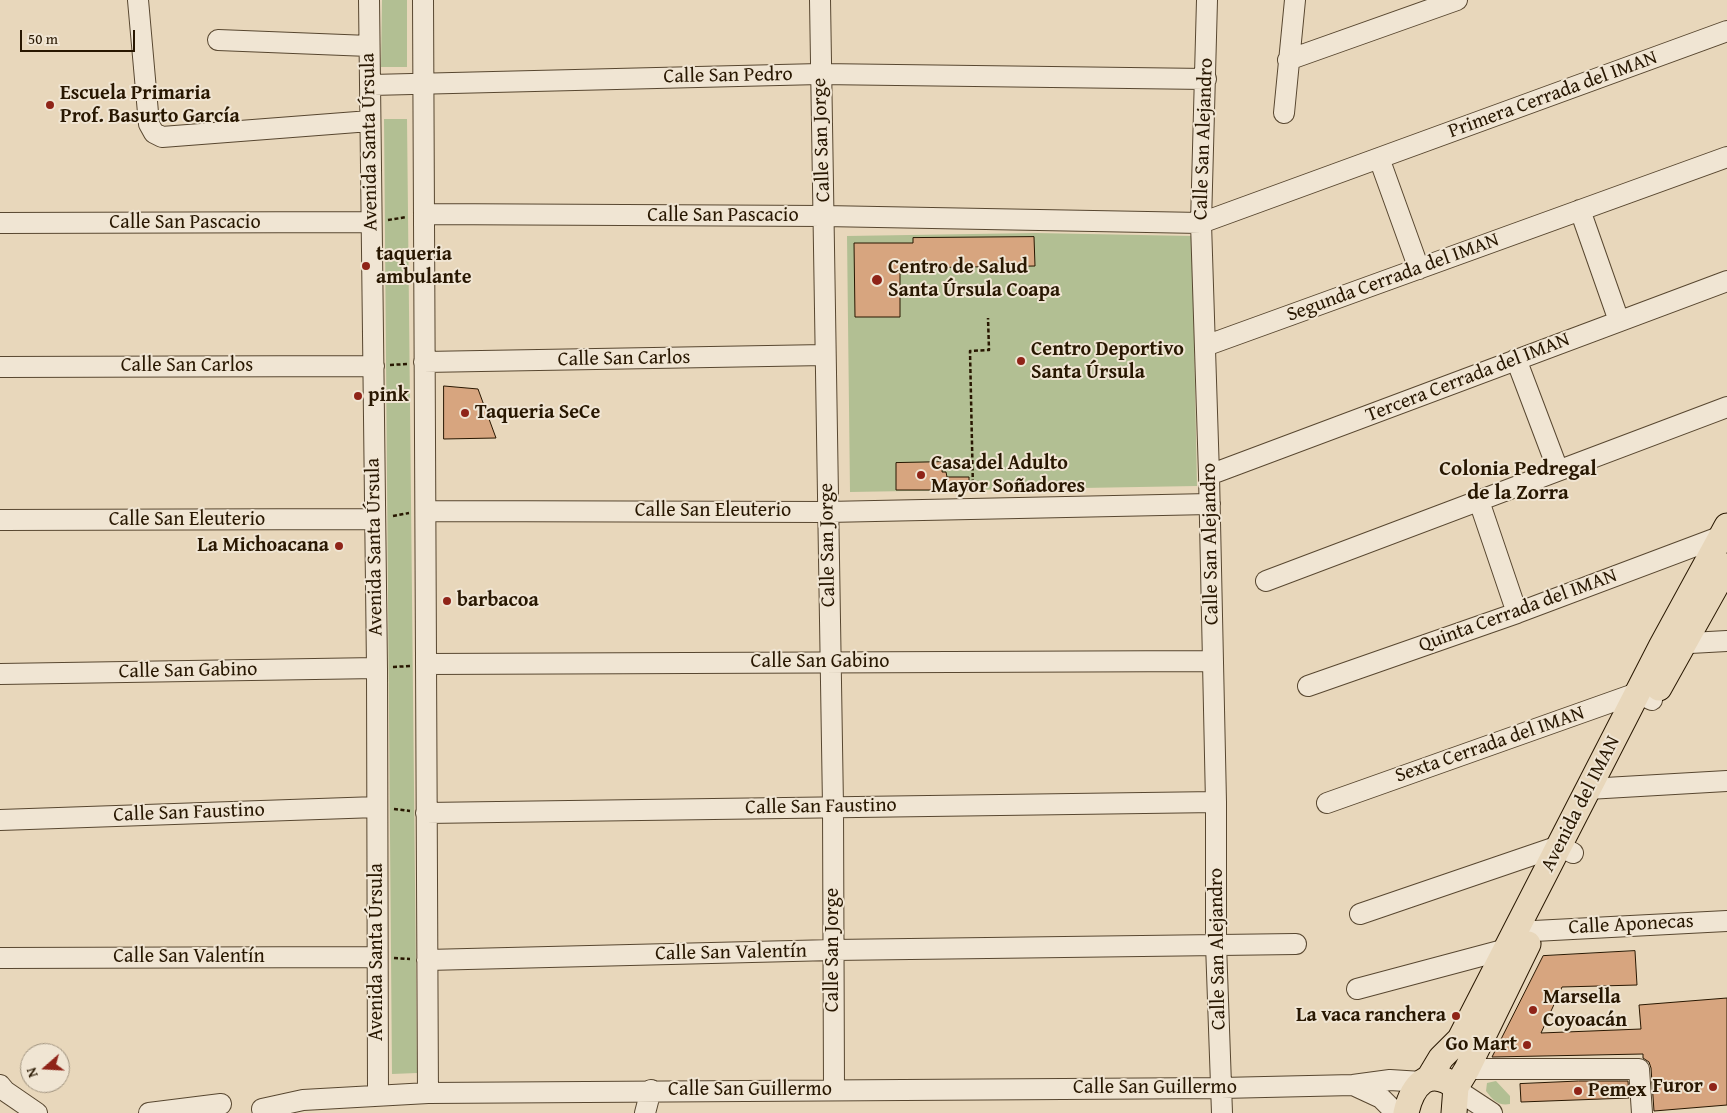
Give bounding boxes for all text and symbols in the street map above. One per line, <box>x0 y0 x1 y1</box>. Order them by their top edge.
scale bar <box>22 20 138 52</box>
text: 50 m <box>28 28 58 49</box>
street label: Primera Cerrada del IMAN <box>1445 46 1661 144</box>
street label: Avenida Santa Úrsula <box>356 53 384 231</box>
street label: Calle San Alejandro <box>1189 58 1219 220</box>
street label: Calle San Pedro <box>663 63 793 89</box>
street label: Calle San Jorge <box>808 77 836 203</box>
place label: Escuela Primaria Prof. Basurto García <box>60 82 240 129</box>
marker: Escuela Primaria Prof. Basurto García <box>44 99 56 111</box>
street label: Calle San Pascacio <box>647 204 799 228</box>
street label: Calle San Pascacio <box>109 211 261 235</box>
street label: Segunda Cerrada del IMAN <box>1284 228 1502 328</box>
place label: taqueria ambulante <box>376 243 471 290</box>
place label: Centro de Salud Santa Úrsula Coapa <box>888 256 1060 303</box>
marker: taqueria ambulante <box>360 260 372 272</box>
marker: Centro de Salud Santa Úrsula Coapa <box>870 273 884 287</box>
street label: Tercera Cerrada del IMAN <box>1363 328 1573 428</box>
place label: Centro Deportivo Santa Úrsula <box>1031 338 1184 385</box>
street label: Calle San Carlos <box>558 346 690 372</box>
street label: Calle San Carlos <box>121 354 253 378</box>
marker: Centro Deportivo Santa Úrsula <box>1015 355 1027 367</box>
place label: pink <box>368 384 409 408</box>
marker: pink <box>352 390 364 402</box>
place label: Taqueria SeCe <box>475 401 600 425</box>
marker: Taqueria SeCe <box>459 407 471 419</box>
place label: Casa del Adulto Mayor Soñadores <box>931 452 1085 499</box>
district label: Colonia Pedregal de la Zorra <box>1439 457 1597 507</box>
street label: Avenida Santa Úrsula <box>361 458 389 636</box>
street label: Calle San Alejandro <box>1198 463 1224 625</box>
marker: Casa del Adulto Mayor Soñadores <box>915 469 927 481</box>
street label: Calle San Jorge <box>815 483 841 607</box>
street label: Calle San Eleuterio <box>635 499 791 523</box>
street label: Calle San Eleuterio <box>109 508 265 532</box>
place label: La Michoacana <box>197 534 329 558</box>
marker: La Michoacana <box>333 540 345 552</box>
street label: Quinta Cerrada del IMAN <box>1416 564 1620 658</box>
place label: barbacoa <box>457 589 539 613</box>
marker: barbacoa <box>441 595 453 607</box>
street label: Calle San Gabino <box>751 650 889 674</box>
street label: Calle San Gabino <box>118 658 258 684</box>
street label: Sexta Cerrada del IMAN <box>1392 701 1588 789</box>
street label: Avenida del IMAN <box>1536 732 1626 876</box>
street label: Calle San Faustino <box>745 794 897 820</box>
street label: Calle San Faustino <box>113 798 265 828</box>
street label: Avenida Santa Úrsula <box>365 863 389 1041</box>
street label: Calle San Alejandro <box>1205 868 1231 1030</box>
street label: Calle San Jorge <box>821 888 845 1012</box>
street label: Calle Aponecas <box>1568 910 1694 940</box>
street label: Calle San Valentín <box>655 940 807 966</box>
street label: Calle San Valentín <box>113 945 265 969</box>
place label: Marsella Coyoacán <box>1543 986 1627 1033</box>
place label: La vaca ranchera <box>1296 1004 1446 1028</box>
marker: Marsella Coyoacán <box>1527 1004 1539 1016</box>
marker: La vaca ranchera <box>1450 1010 1462 1022</box>
place label: Go Mart <box>1446 1033 1517 1057</box>
marker: Go Mart <box>1521 1039 1533 1051</box>
north arrow <box>20 1043 70 1093</box>
text: N <box>21 1065 43 1080</box>
place label: Furor <box>1652 1075 1703 1099</box>
street label: Calle San Guillermo <box>1073 1076 1237 1100</box>
street label: Calle San Guillermo <box>668 1078 832 1102</box>
place label: Pemex <box>1588 1079 1647 1103</box>
marker: Furor <box>1707 1081 1719 1093</box>
marker: Pemex <box>1572 1085 1584 1097</box>

